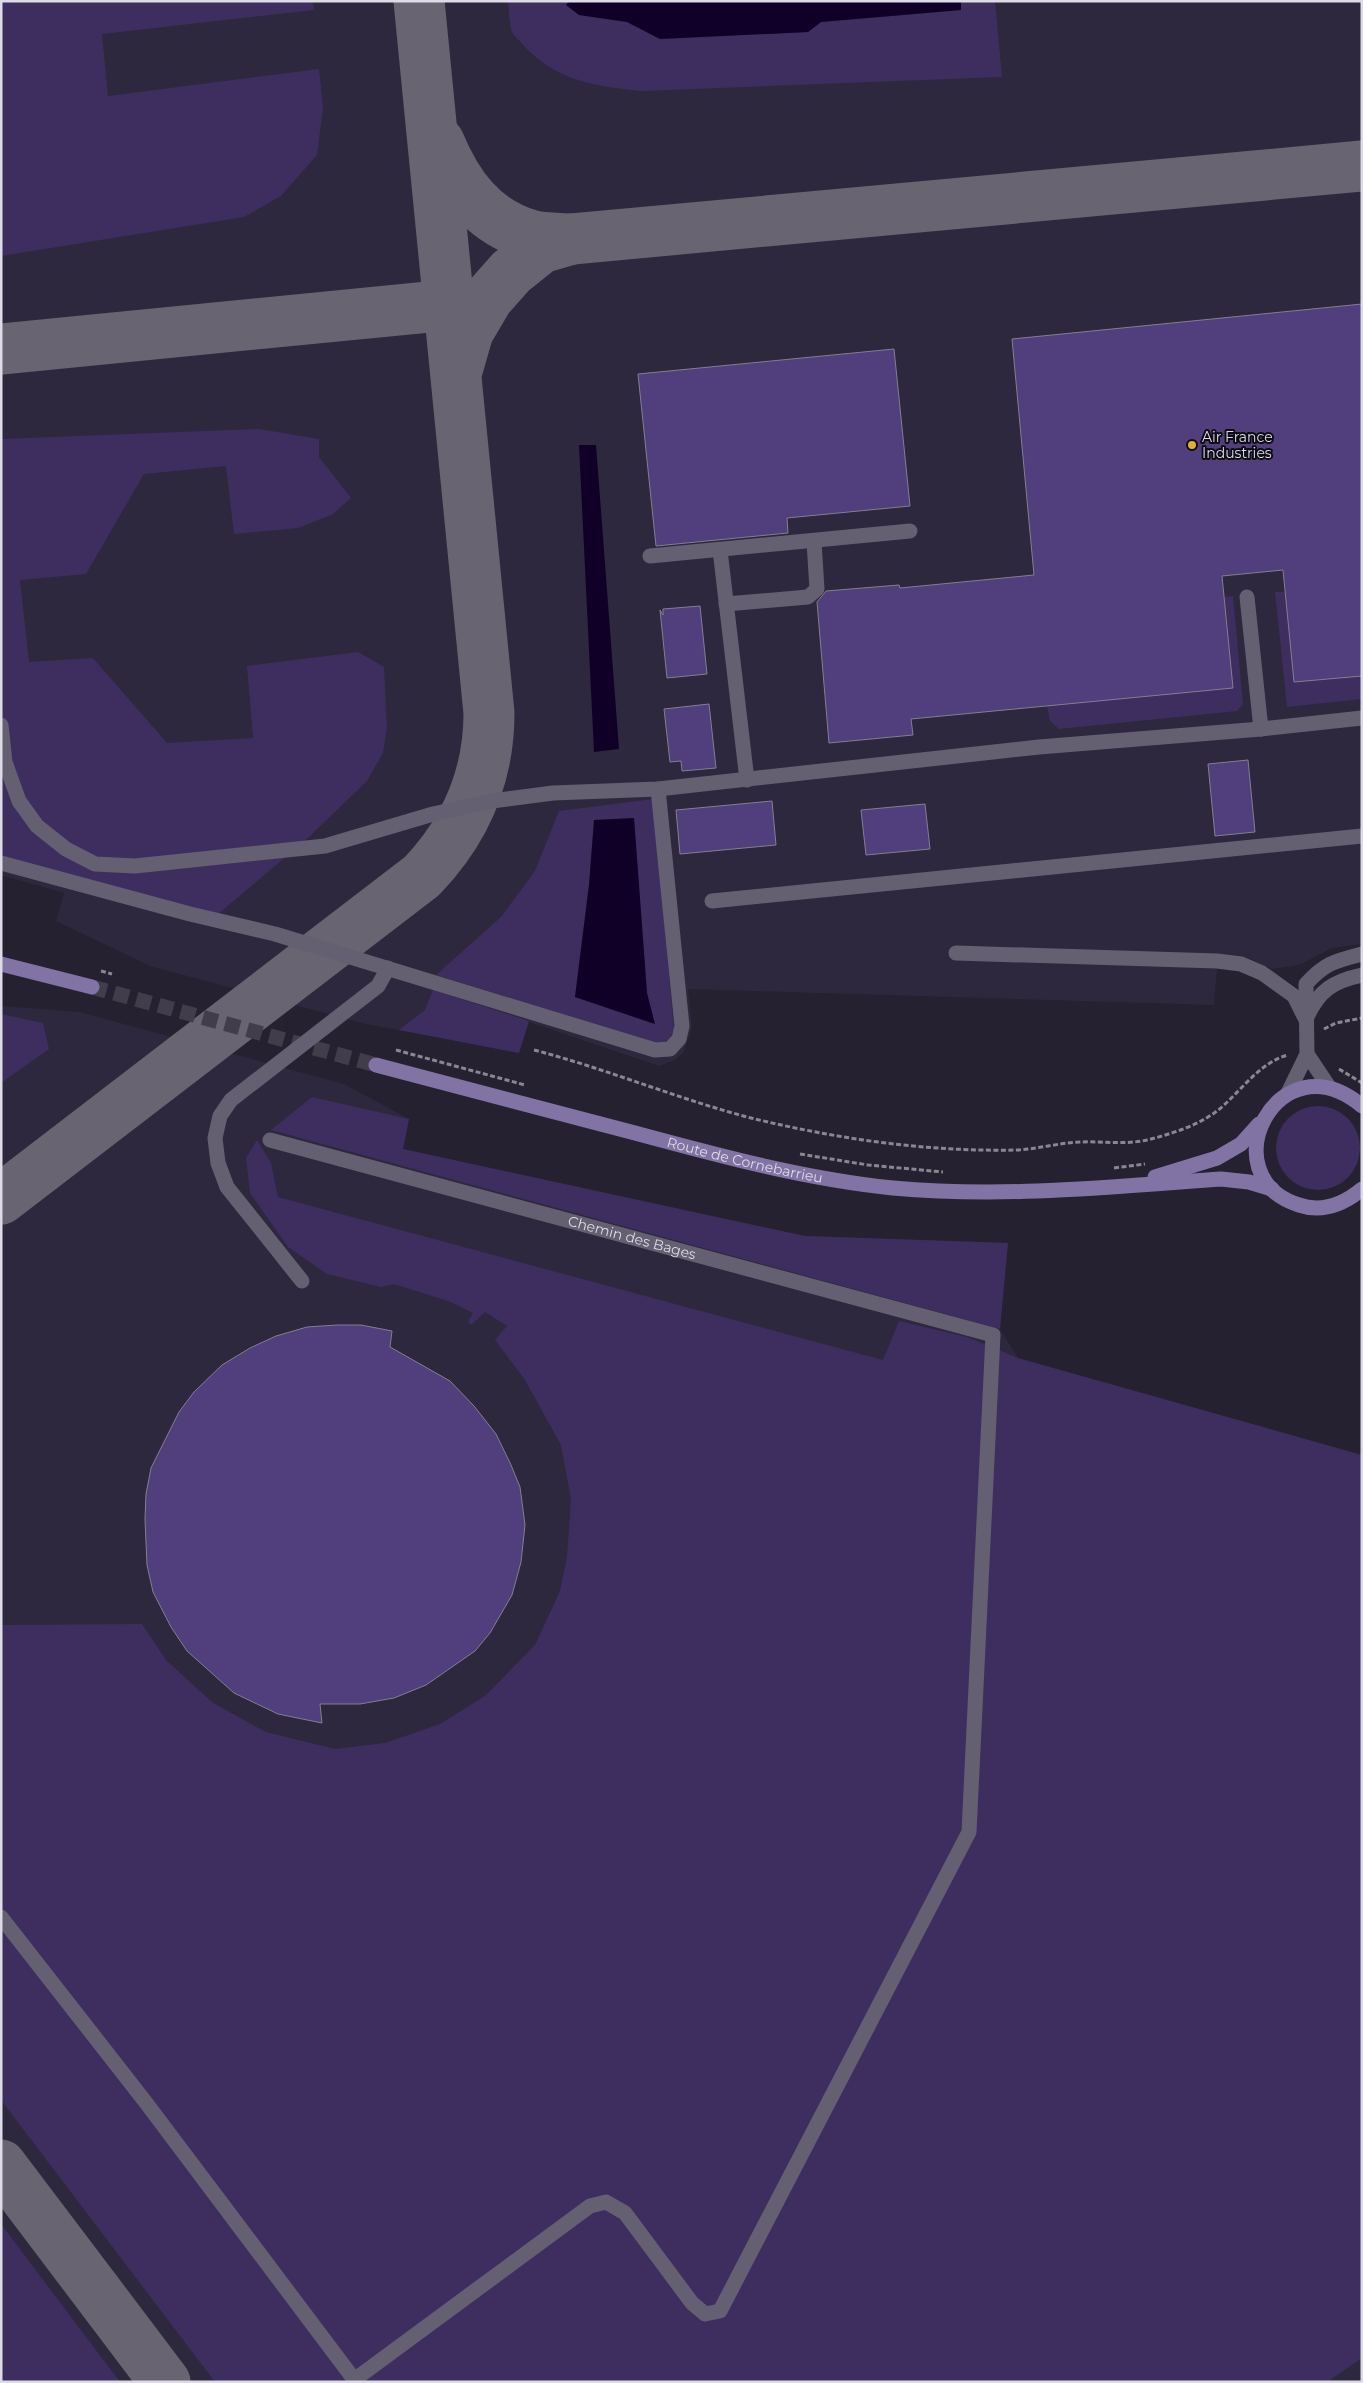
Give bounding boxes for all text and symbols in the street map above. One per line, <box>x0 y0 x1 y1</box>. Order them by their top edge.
place label: Air France Industries <box>1202 428 1273 462</box>
marker: Air France Industries <box>1186 439 1198 451</box>
street label: Route de Cornebarrieu <box>665 1133 824 1187</box>
street label: Chemin des Bages <box>566 1212 698 1264</box>

